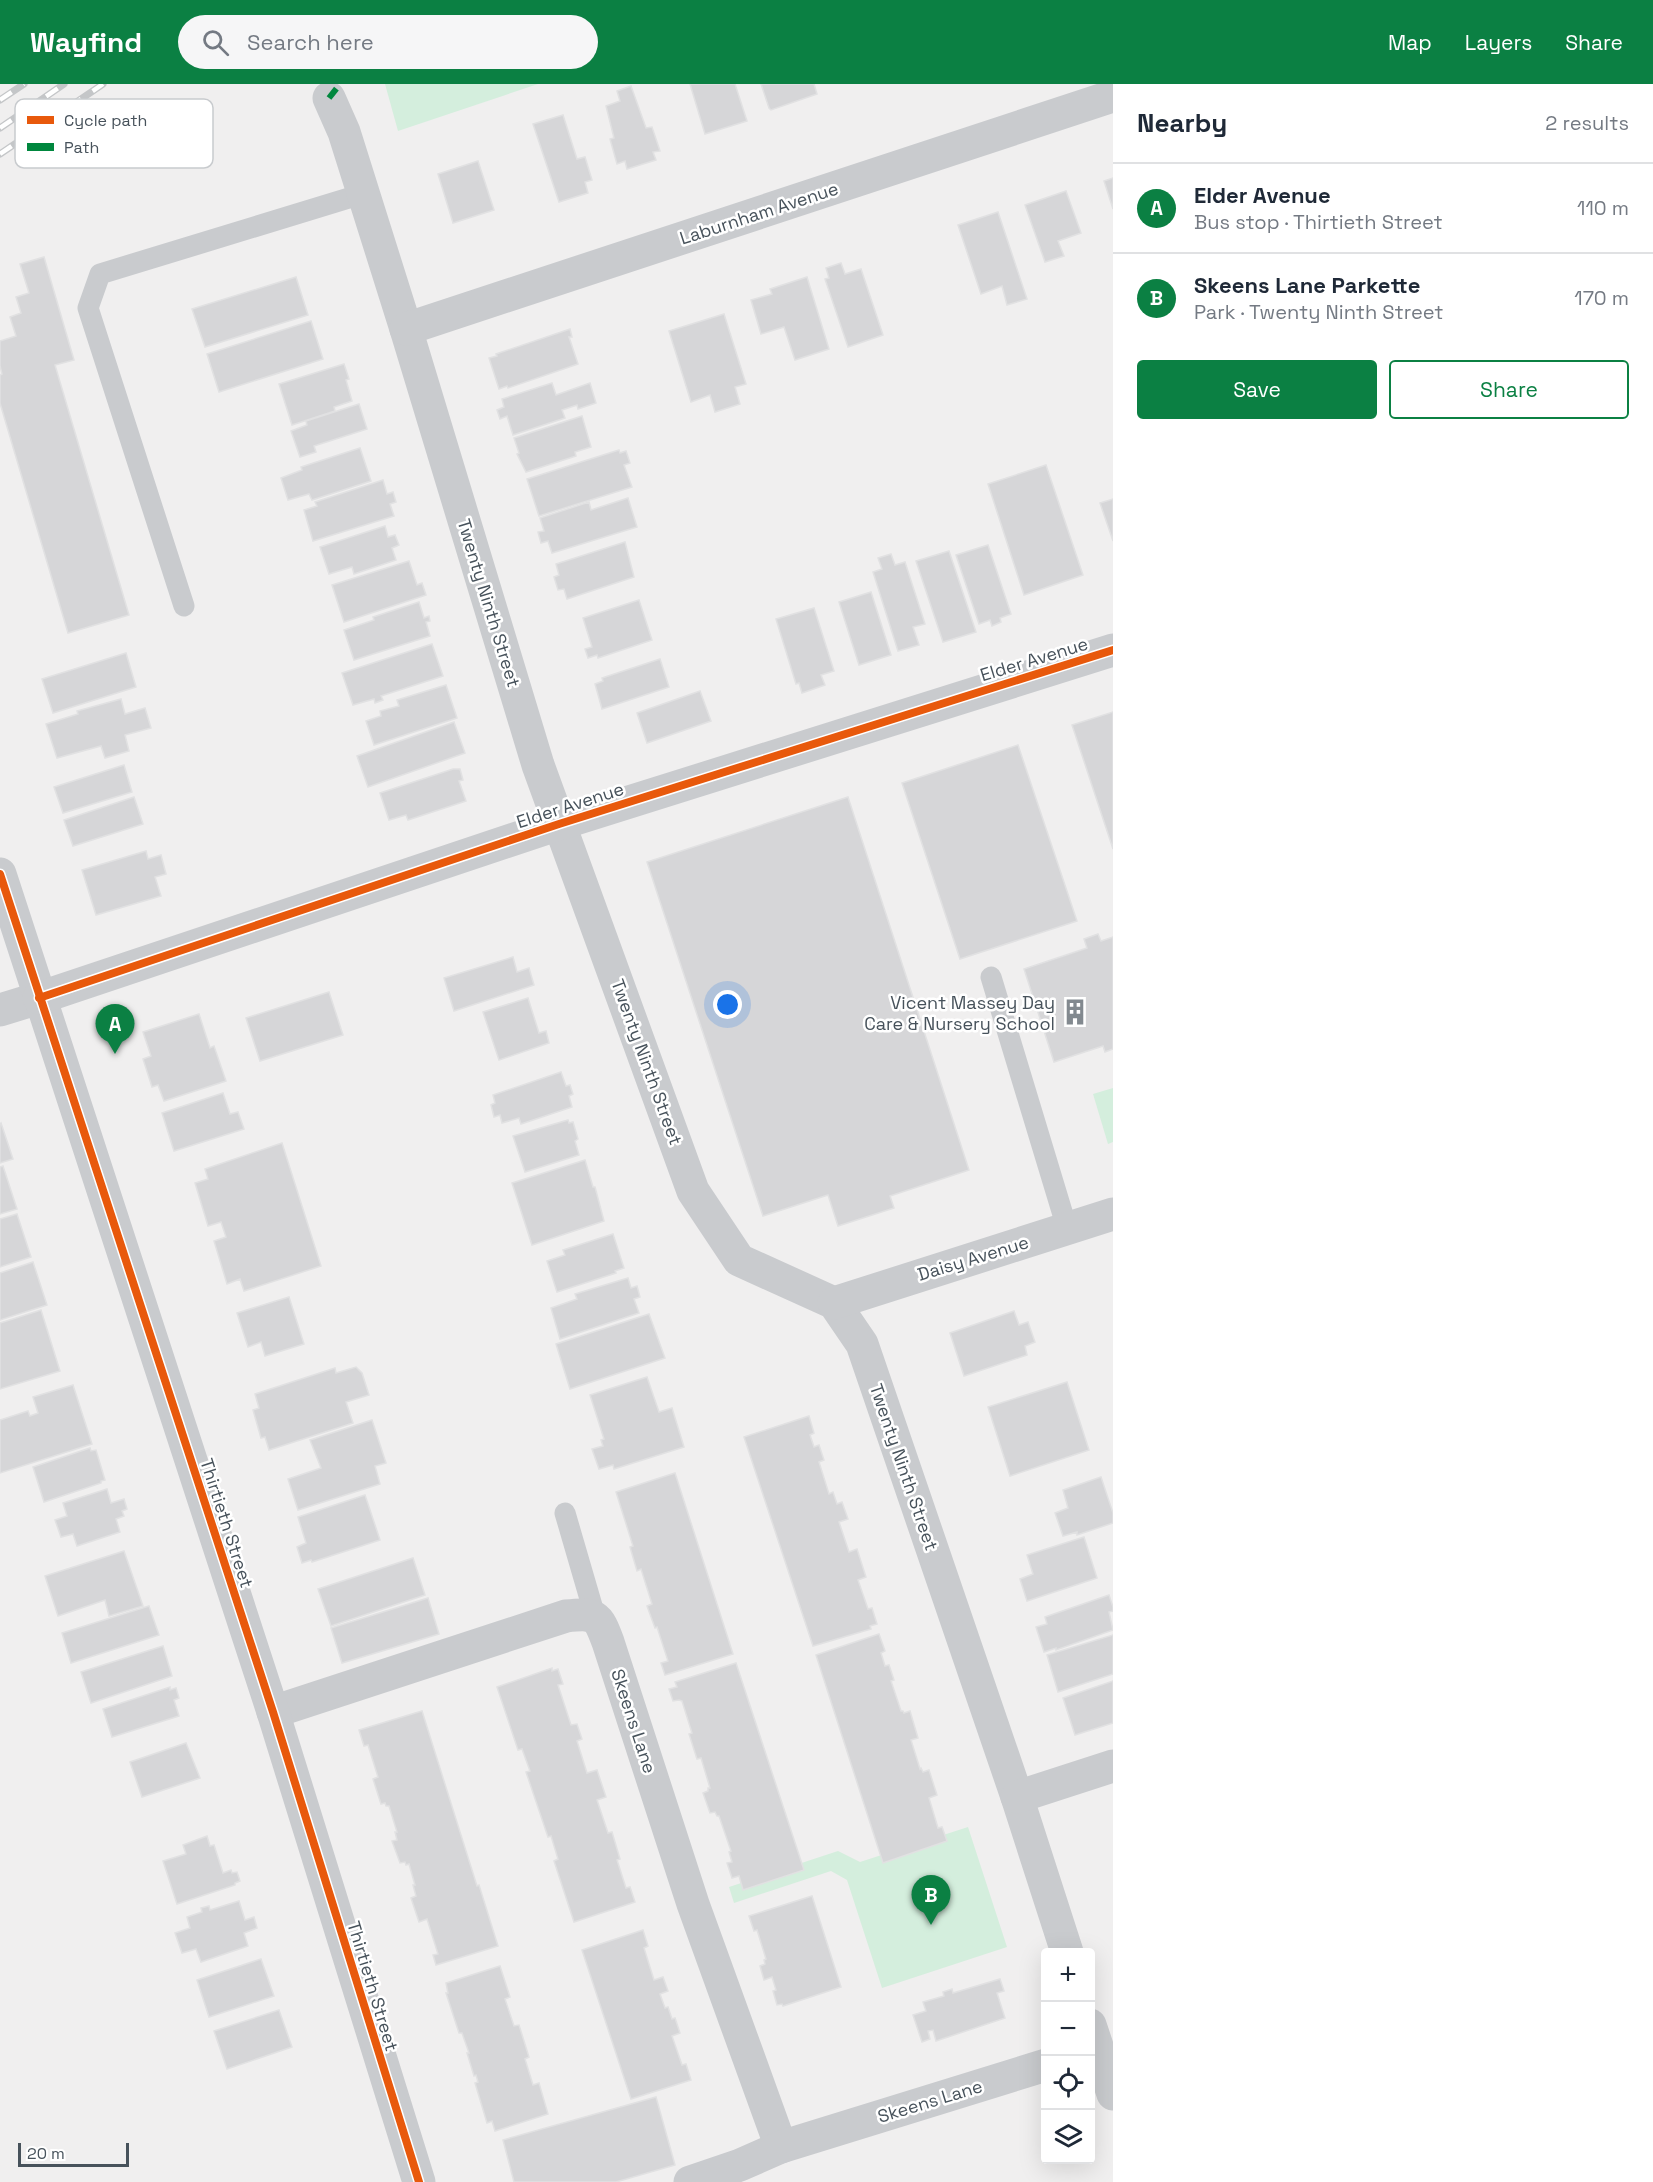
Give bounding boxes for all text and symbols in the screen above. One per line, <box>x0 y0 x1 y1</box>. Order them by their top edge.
search box <box>178 15 598 69</box>
text: Wayfind <box>30 24 142 60</box>
icon: search <box>199 26 232 59</box>
text: Search here <box>247 28 374 56</box>
text: Map <box>1388 29 1432 56</box>
text: Layers <box>1465 29 1532 56</box>
text: Share <box>1565 29 1623 56</box>
legend <box>15 99 213 168</box>
text: Nearby <box>1137 106 1227 140</box>
text: Cycle path <box>64 110 147 131</box>
text: 2 results <box>1545 110 1629 136</box>
text: Path <box>64 137 99 158</box>
street label: Laburnham Avenue <box>677 177 841 249</box>
text: Elder Avenue <box>1194 181 1331 209</box>
text: A <box>1150 195 1163 221</box>
text: 110 m <box>1577 195 1629 221</box>
text: Bus stop · Thirtieth Street <box>1194 209 1443 235</box>
text: Skeens Lane Parkette <box>1194 271 1420 299</box>
text: B <box>1150 285 1163 311</box>
text: 170 m <box>1574 285 1629 311</box>
text: Park · Twenty Ninth Street <box>1194 299 1443 325</box>
button: Save <box>1137 360 1377 419</box>
button: Share <box>1389 360 1629 419</box>
street label: Twenty Ninth Street <box>452 516 526 690</box>
street label: Elder Avenue <box>977 632 1091 686</box>
street label: Elder Avenue <box>513 777 627 833</box>
street label: Twenty Ninth Street <box>606 976 688 1148</box>
your location <box>713 990 742 1019</box>
place label: Vicent Massey Day Care & Nursery School <box>864 991 1055 1035</box>
building icon: Vicent Massey Day Care & Nursery School <box>1060 997 1090 1027</box>
pin: A <box>96 1004 134 1054</box>
street label: Daisy Avenue <box>915 1230 1031 1286</box>
street label: Twenty Ninth Street <box>865 1381 943 1553</box>
street label: Thirtieth Street <box>195 1455 259 1591</box>
street label: Skeens Lane <box>606 1666 662 1776</box>
pin: B <box>912 1876 950 1925</box>
street label: Thirtieth Street <box>342 1918 404 2054</box>
map controls <box>1041 1948 1095 2164</box>
button: + <box>1041 1948 1095 2002</box>
button: − <box>1041 2002 1095 2056</box>
button: locate <box>1041 2056 1095 2110</box>
street label: Skeens Lane <box>875 2074 985 2128</box>
button: layers <box>1041 2110 1095 2164</box>
scale bar <box>18 2140 129 2168</box>
text: 20 m <box>27 2143 65 2164</box>

